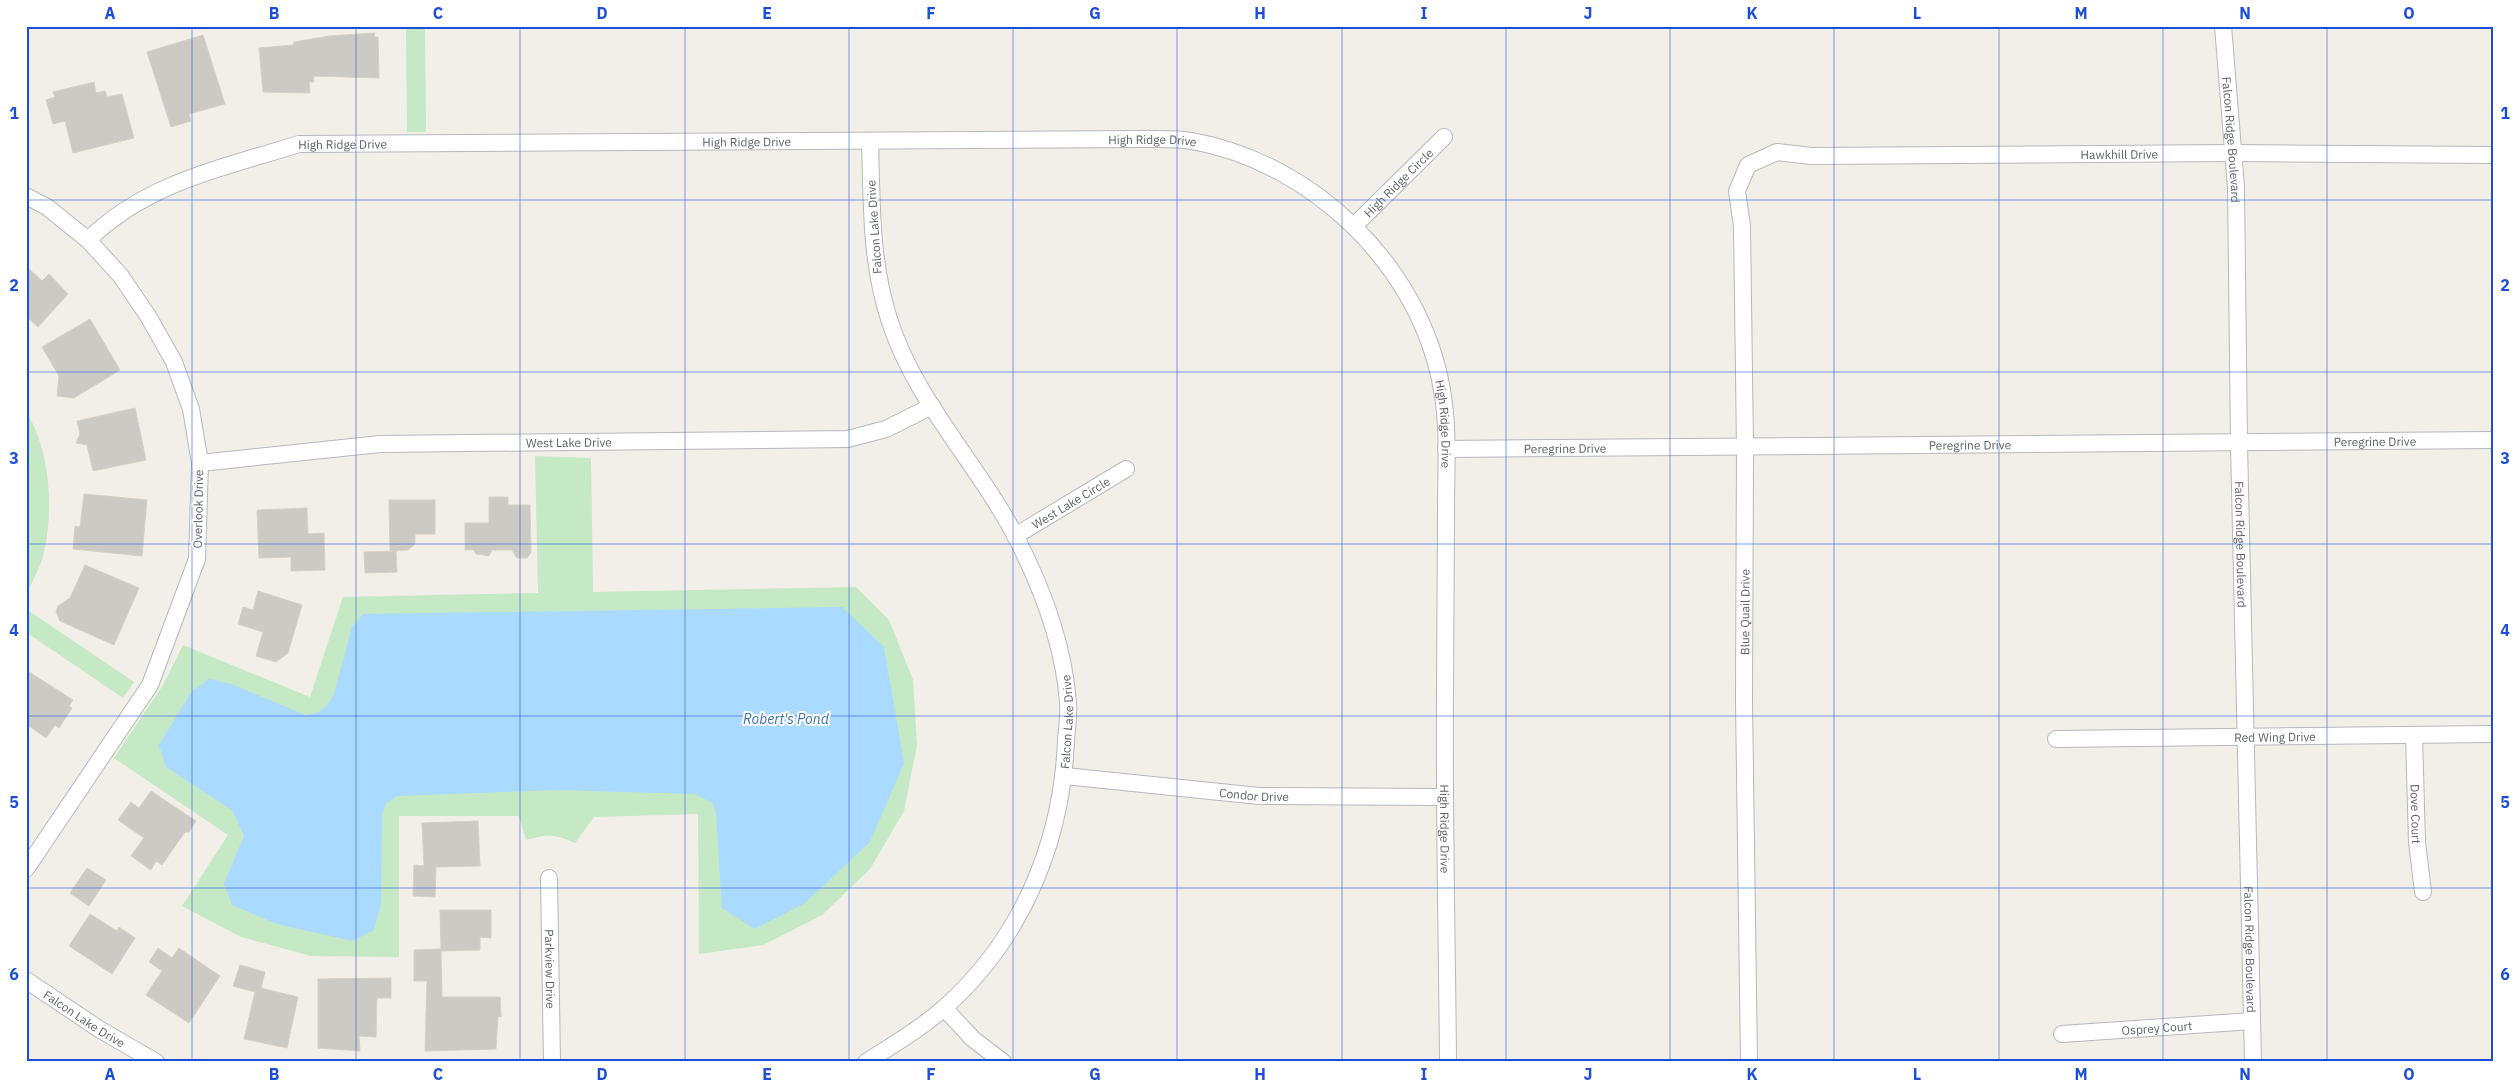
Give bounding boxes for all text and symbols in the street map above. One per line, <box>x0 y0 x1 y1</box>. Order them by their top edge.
text: A <box>105 3 116 23</box>
text: B <box>269 3 280 23</box>
text: C <box>433 3 443 23</box>
text: D <box>596 3 608 23</box>
text: E <box>762 3 772 23</box>
text: F <box>926 3 936 23</box>
text: G <box>1089 3 1101 23</box>
text: H <box>1254 3 1266 23</box>
text: I <box>1421 3 1428 23</box>
text: J <box>1584 3 1592 23</box>
text: K <box>1746 3 1758 23</box>
text: L <box>1913 3 1921 23</box>
text: M <box>2074 3 2088 23</box>
text: N <box>2239 3 2251 23</box>
text: O <box>2403 3 2415 23</box>
street label: Falcon Ridge Boulevard <box>2220 76 2244 203</box>
text: 1 <box>9 103 19 123</box>
text: 1 <box>2500 103 2510 123</box>
street label: High Ridge Drive <box>1108 131 1199 149</box>
street label: High Ridge Drive <box>702 134 791 149</box>
street label: High Ridge Drive <box>298 136 387 152</box>
street label: High Ridge Circle <box>1360 145 1436 220</box>
street label: Hawkhill Drive <box>2081 146 2159 162</box>
street label: Falcon Lake Drive <box>863 179 885 274</box>
text: 2 <box>9 275 19 295</box>
text: 2 <box>2500 275 2510 295</box>
street label: High Ridge Drive <box>1433 378 1454 469</box>
street label: Peregrine Drive <box>2334 433 2417 449</box>
street label: West Lake Drive <box>526 434 612 450</box>
street label: Peregrine Drive <box>1929 437 2012 452</box>
street label: Peregrine Drive <box>1524 440 1607 456</box>
text: 3 <box>9 448 19 468</box>
text: 3 <box>2500 448 2510 468</box>
street label: Overlook Drive <box>190 469 206 549</box>
street label: West Lake Circle <box>1029 473 1113 532</box>
street label: Falcon Ridge Boulevard <box>2232 481 2250 608</box>
street label: Blue Quail Drive <box>1737 569 1752 655</box>
text: 4 <box>9 620 19 640</box>
text: 4 <box>2500 620 2510 640</box>
street label: Falcon Lake Drive <box>1056 673 1076 769</box>
water label: Robert's Pond <box>743 710 830 728</box>
street label: Red Wing Drive <box>2234 729 2316 744</box>
street label: Condor Drive <box>1218 784 1289 804</box>
street label: High Ridge Drive <box>1437 784 1453 874</box>
street label: Dove Court <box>2408 784 2425 844</box>
text: 5 <box>9 792 19 812</box>
text: 5 <box>2500 792 2510 812</box>
street label: Falcon Ridge Boulevard <box>2242 886 2259 1013</box>
street label: Parkview Drive <box>542 929 559 1009</box>
text: 6 <box>9 964 19 984</box>
text: 6 <box>2500 964 2510 984</box>
street label: Falcon Lake Drive <box>41 987 128 1050</box>
street label: Osprey Court <box>2121 1018 2193 1037</box>
text: A <box>105 1064 116 1084</box>
text: B <box>269 1064 280 1084</box>
text: C <box>433 1064 443 1084</box>
text: D <box>596 1064 608 1084</box>
text: E <box>762 1064 772 1084</box>
text: F <box>926 1064 936 1084</box>
text: G <box>1089 1064 1101 1084</box>
text: H <box>1254 1064 1266 1084</box>
text: I <box>1421 1064 1428 1084</box>
text: J <box>1584 1064 1592 1084</box>
text: K <box>1746 1064 1758 1084</box>
text: L <box>1913 1064 1921 1084</box>
text: M <box>2074 1064 2088 1084</box>
text: N <box>2239 1064 2251 1084</box>
text: O <box>2403 1064 2415 1084</box>

